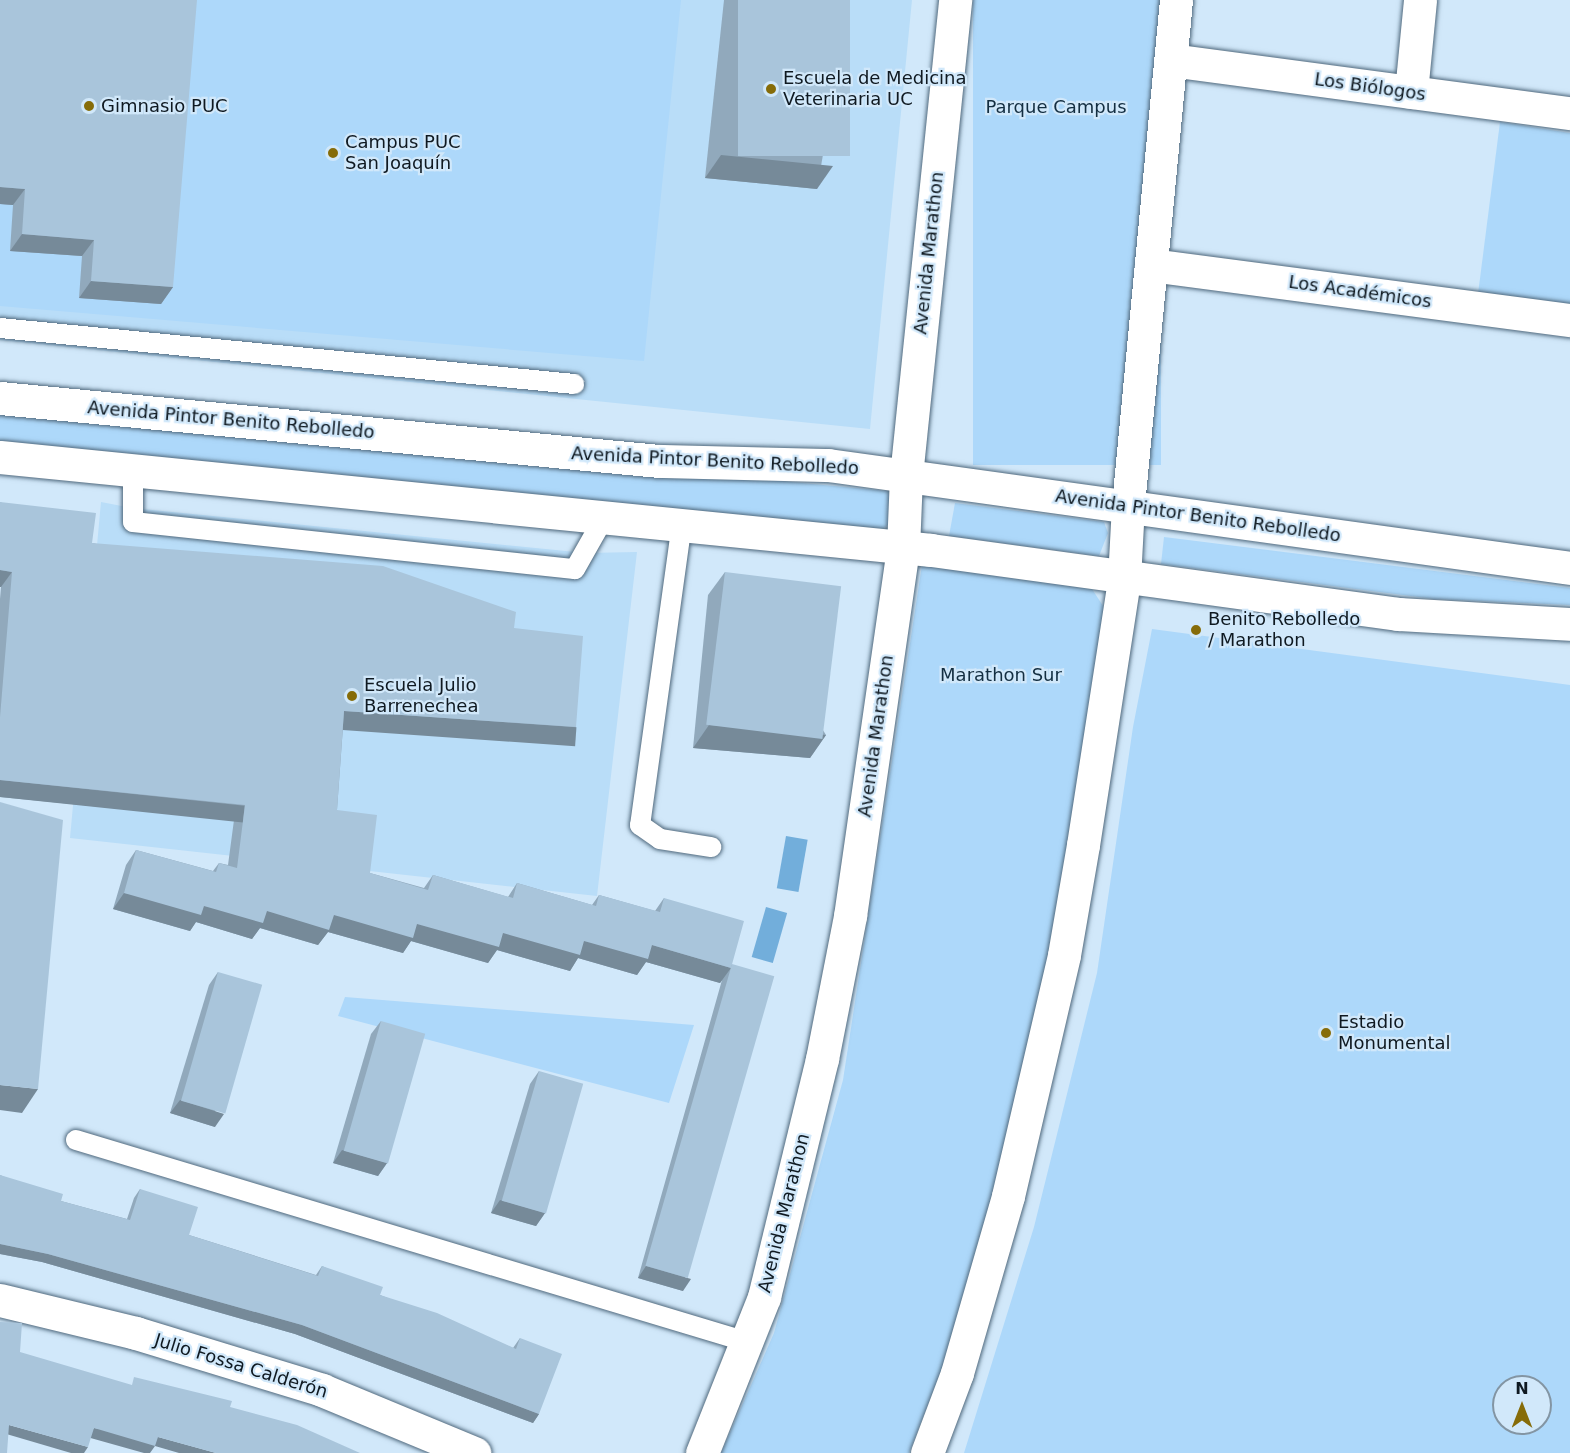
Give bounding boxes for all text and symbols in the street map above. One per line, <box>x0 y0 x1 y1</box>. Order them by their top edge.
place label: Escuela de Medicina Veterinaria UC <box>783 68 966 110</box>
street label: Los Biólogos <box>1313 69 1427 105</box>
marker: Escuela de Medicina Veterinaria UC <box>764 82 778 96</box>
place label: Gimnasio PUC <box>101 95 228 117</box>
park label: Parque Campus <box>985 96 1127 118</box>
marker: Gimnasio PUC <box>82 99 96 113</box>
place label: Campus PUC San Joaquín <box>345 132 461 174</box>
marker: Campus PUC San Joaquín <box>326 146 340 160</box>
street label: Avenida Marathon <box>910 171 948 335</box>
street label: Los Académicos <box>1287 271 1433 313</box>
street label: Avenida Pintor Benito Rebolledo <box>87 397 375 443</box>
street label: Avenida Pintor Benito Rebolledo <box>571 443 859 479</box>
street label: Avenida Pintor Benito Rebolledo <box>1054 485 1342 547</box>
place label: Benito Rebolledo / Marathon <box>1208 609 1360 652</box>
marker: Benito Rebolledo / Marathon <box>1189 623 1203 637</box>
street label: Avenida Marathon <box>854 654 898 818</box>
park label: Marathon Sur <box>940 664 1062 686</box>
place label: Escuela Julio Barrenechea <box>364 675 478 718</box>
marker: Escuela Julio Barrenechea <box>345 689 359 703</box>
place label: Estadio Monumental <box>1338 1012 1450 1054</box>
marker: Estadio Monumental <box>1319 1026 1333 1040</box>
street label: Avenida Marathon <box>754 1131 814 1295</box>
street label: Julio Fossa Calderón <box>152 1329 330 1403</box>
north arrow <box>1492 1375 1552 1435</box>
text: N <box>1515 1379 1529 1398</box>

